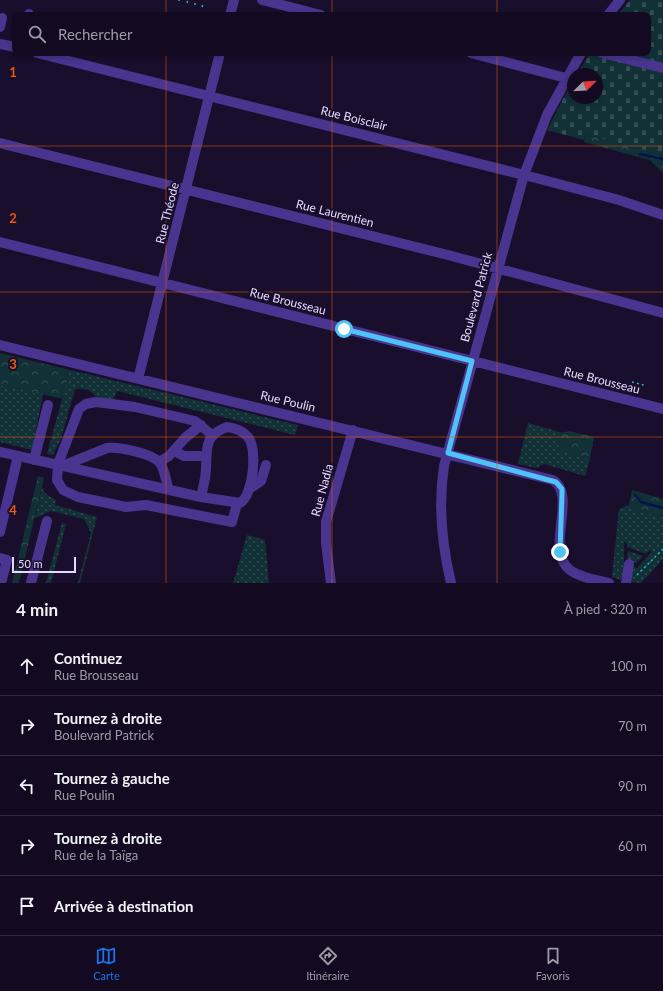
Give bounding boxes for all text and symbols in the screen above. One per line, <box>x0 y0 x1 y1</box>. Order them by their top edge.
search box <box>12 12 651 56</box>
icon: search <box>26 23 48 45</box>
text: Rechercher <box>58 25 132 43</box>
text: 1 <box>9 64 17 80</box>
north arrow <box>567 68 603 104</box>
street label: Rue Boisclair <box>319 103 389 134</box>
street label: Rue Théode <box>152 181 182 245</box>
street label: Rue Laurentien <box>295 196 375 230</box>
text: 2 <box>9 210 17 226</box>
street label: Boulevard Patrick <box>457 250 495 344</box>
street label: Rue Brousseau <box>248 284 328 318</box>
route start <box>335 320 353 338</box>
text: 3 <box>9 356 17 372</box>
street label: Rue Brousseau <box>562 363 642 397</box>
street label: Rue Poulin <box>259 387 317 415</box>
street label: Rue Nadia <box>308 462 336 518</box>
text: 4 <box>9 502 17 518</box>
route end <box>551 543 569 561</box>
scale bar <box>12 555 76 574</box>
text: 50 m <box>18 557 43 570</box>
text: 4 min <box>16 599 58 620</box>
text: À pied · 320 m <box>564 601 647 617</box>
text: Continuez <box>54 649 122 667</box>
icon: ahead <box>16 655 38 677</box>
text: 100 m <box>610 658 647 674</box>
text: Rue Brousseau <box>54 667 139 683</box>
text: Tournez à droite <box>54 709 162 727</box>
icon: right <box>16 715 38 737</box>
text: 70 m <box>618 718 647 734</box>
text: Boulevard Patrick <box>54 727 154 743</box>
text: Tournez à gauche <box>54 769 170 787</box>
icon: left <box>16 775 38 797</box>
text: 90 m <box>618 778 647 794</box>
text: Rue Poulin <box>54 787 115 803</box>
text: Tournez à droite <box>54 829 162 847</box>
icon: right <box>16 835 38 857</box>
text: 60 m <box>618 838 647 854</box>
text: Rue de la Taïga <box>54 847 138 863</box>
icon: arrive <box>16 895 38 917</box>
text: Arrivée à destination <box>54 897 193 915</box>
tab: Carte <box>93 945 120 982</box>
tab: Itinéraire <box>306 945 349 982</box>
tab: Favoris <box>536 945 570 982</box>

